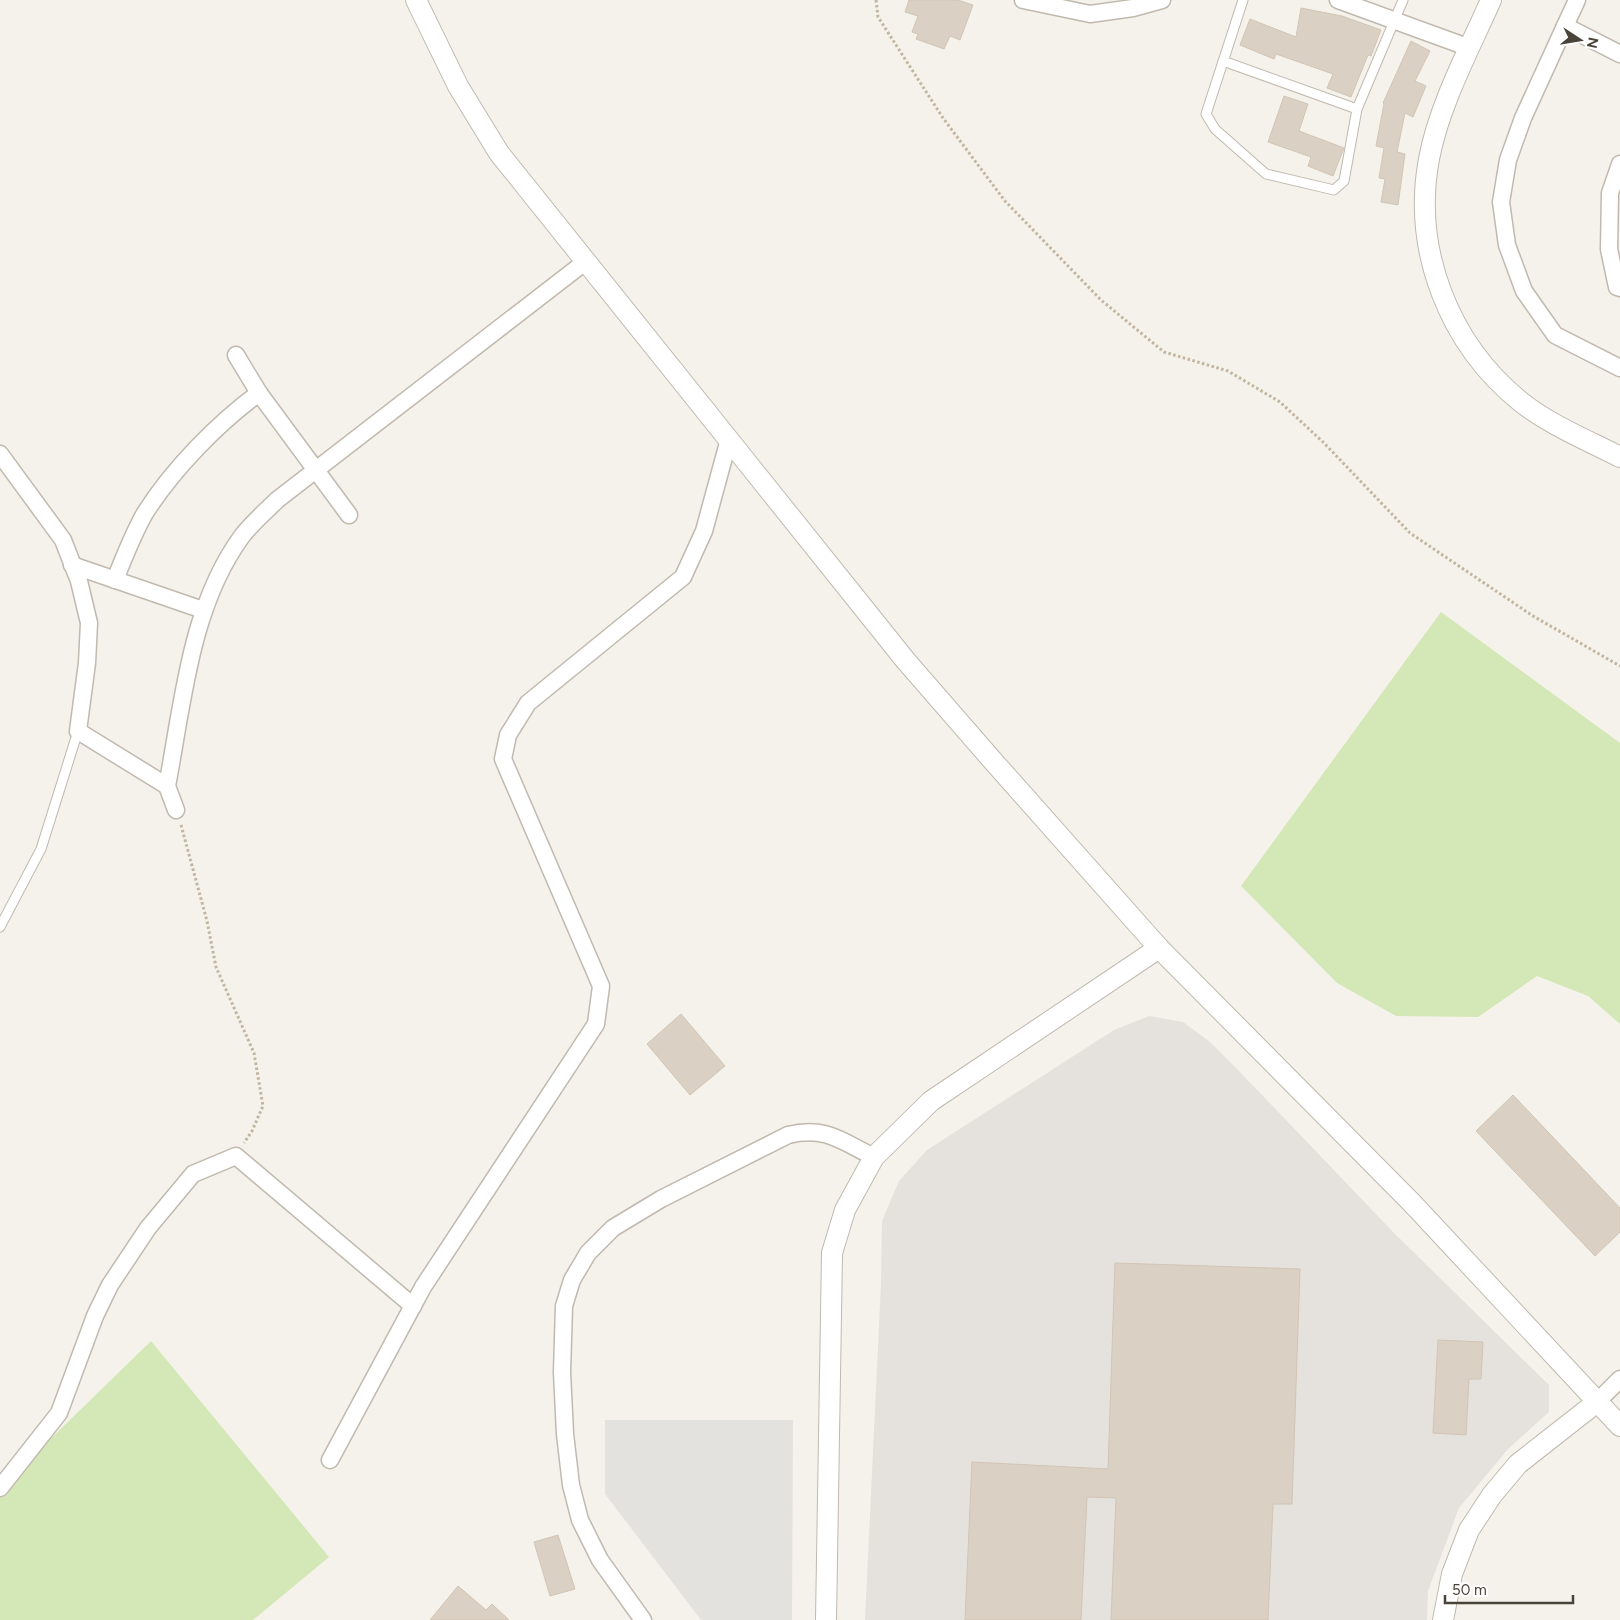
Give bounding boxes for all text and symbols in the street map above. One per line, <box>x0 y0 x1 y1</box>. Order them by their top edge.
north arrow <box>1555 15 1605 65</box>
text: N <box>1583 36 1602 50</box>
scale bar <box>1445 1572 1572 1604</box>
text: 50 m <box>1452 1581 1487 1599</box>

